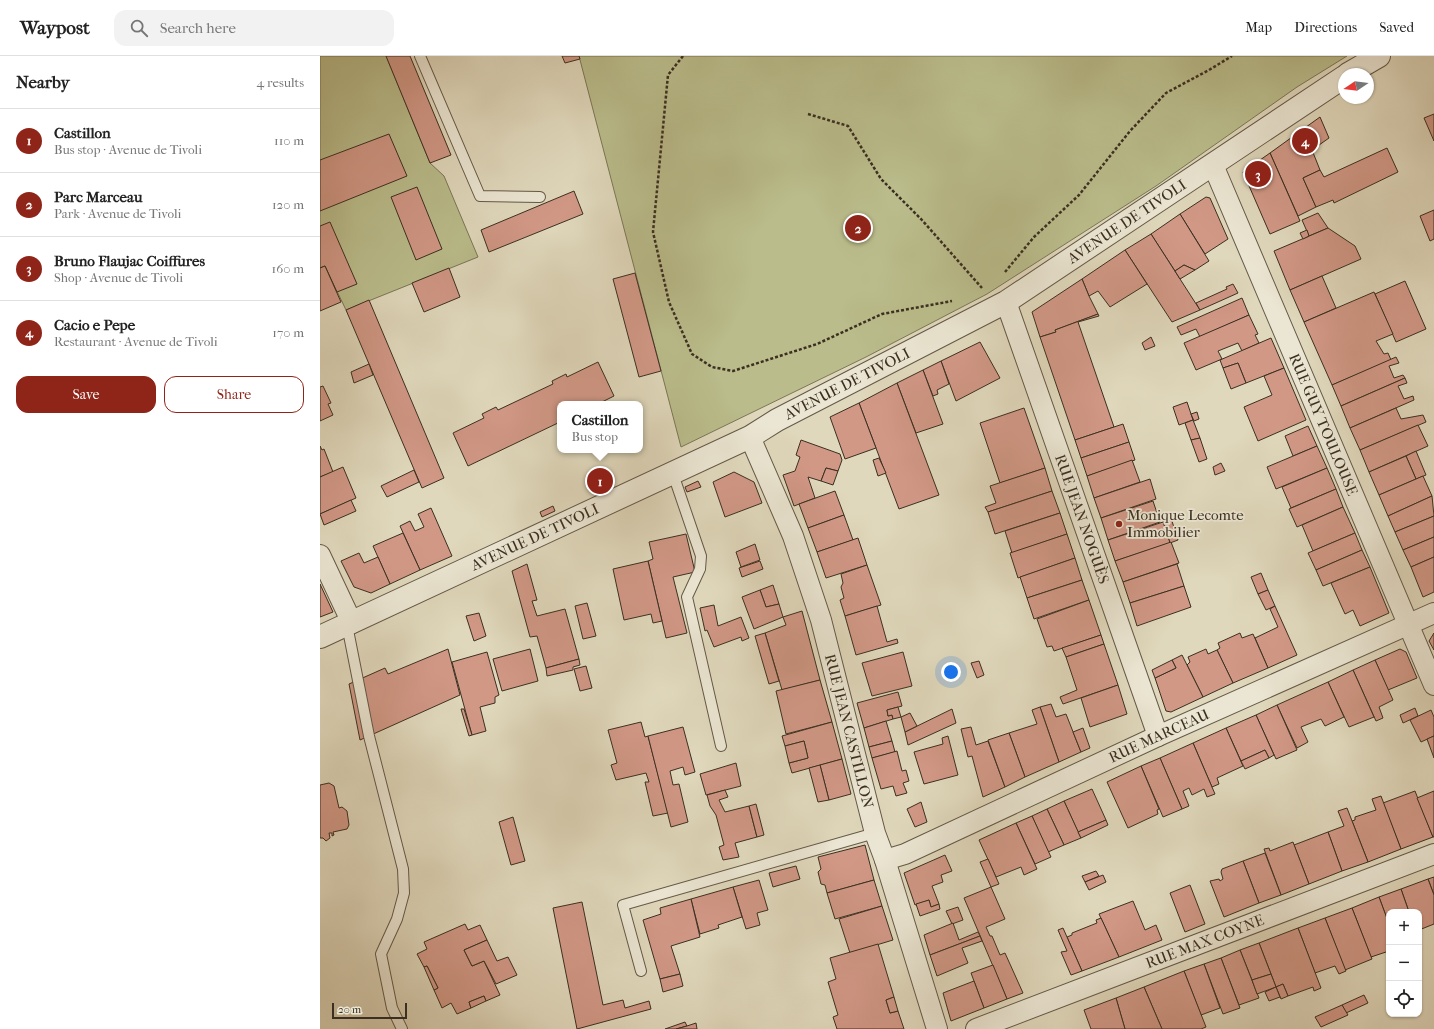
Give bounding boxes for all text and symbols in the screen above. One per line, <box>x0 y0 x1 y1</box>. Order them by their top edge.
search box <box>114 10 394 46</box>
text: Waypost <box>20 17 90 39</box>
icon: search <box>128 17 150 39</box>
text: Search here <box>160 19 236 37</box>
text: Map <box>1245 19 1272 36</box>
text: Directions <box>1294 19 1357 36</box>
text: Saved <box>1379 19 1414 36</box>
north arrow <box>1338 68 1374 104</box>
text: Nearby <box>16 72 70 92</box>
text: 4 results <box>257 75 304 90</box>
text: Castillon <box>54 124 111 142</box>
pin: 4 <box>1292 126 1318 156</box>
text: 1 <box>27 133 31 148</box>
text: 110 m <box>274 133 304 148</box>
text: Bus stop · Avenue de Tivoli <box>54 142 202 157</box>
pin: 3 <box>1245 159 1271 189</box>
street label: AVENUE DE TIVOLI <box>1063 175 1190 268</box>
text: Parc Marceau <box>54 188 142 206</box>
text: 2 <box>26 197 32 212</box>
text: 120 m <box>272 197 304 212</box>
text: Park · Avenue de Tivoli <box>54 206 181 221</box>
pin: 2 <box>845 213 871 243</box>
text: Bruno Flaujac Coiffures <box>54 252 205 270</box>
text: 3 <box>26 261 32 276</box>
text: 160 m <box>272 261 304 276</box>
text: Shop · Avenue de Tivoli <box>54 270 183 285</box>
text: Cacio e Pepe <box>54 316 135 334</box>
text: 4 <box>25 325 33 340</box>
text: 170 m <box>272 325 304 340</box>
text: Restaurant · Avenue de Tivoli <box>54 334 218 349</box>
street label: AVENUE DE TIVOLI <box>780 344 913 424</box>
street label: RUE GUY TOULOUSE <box>1285 351 1361 498</box>
button: Save <box>16 376 156 413</box>
button: Share <box>164 376 304 413</box>
popup <box>557 401 643 453</box>
text: Castillon <box>572 411 628 429</box>
text: Bus stop <box>572 429 618 444</box>
street label: RUE JEAN NOGUÈS <box>1051 452 1113 586</box>
pin: 1 <box>587 466 613 496</box>
street label: AVENUE DE TIVOLI <box>467 500 602 575</box>
place label: Monique Lecomte Immobilier <box>1127 506 1244 541</box>
marker: Monique Lecomte Immobilier <box>1114 519 1124 529</box>
street label: RUE JEAN CASTILLON <box>821 652 877 811</box>
your location <box>941 662 961 682</box>
street label: RUE MARCEAU <box>1106 705 1212 767</box>
map controls <box>1386 909 1422 1017</box>
button: + <box>1386 909 1422 945</box>
street label: RUE MAX COYNE <box>1143 911 1267 972</box>
button: − <box>1386 945 1422 981</box>
button: locate <box>1386 981 1422 1017</box>
scale bar <box>332 1001 407 1020</box>
text: 20 m <box>338 1003 361 1016</box>

